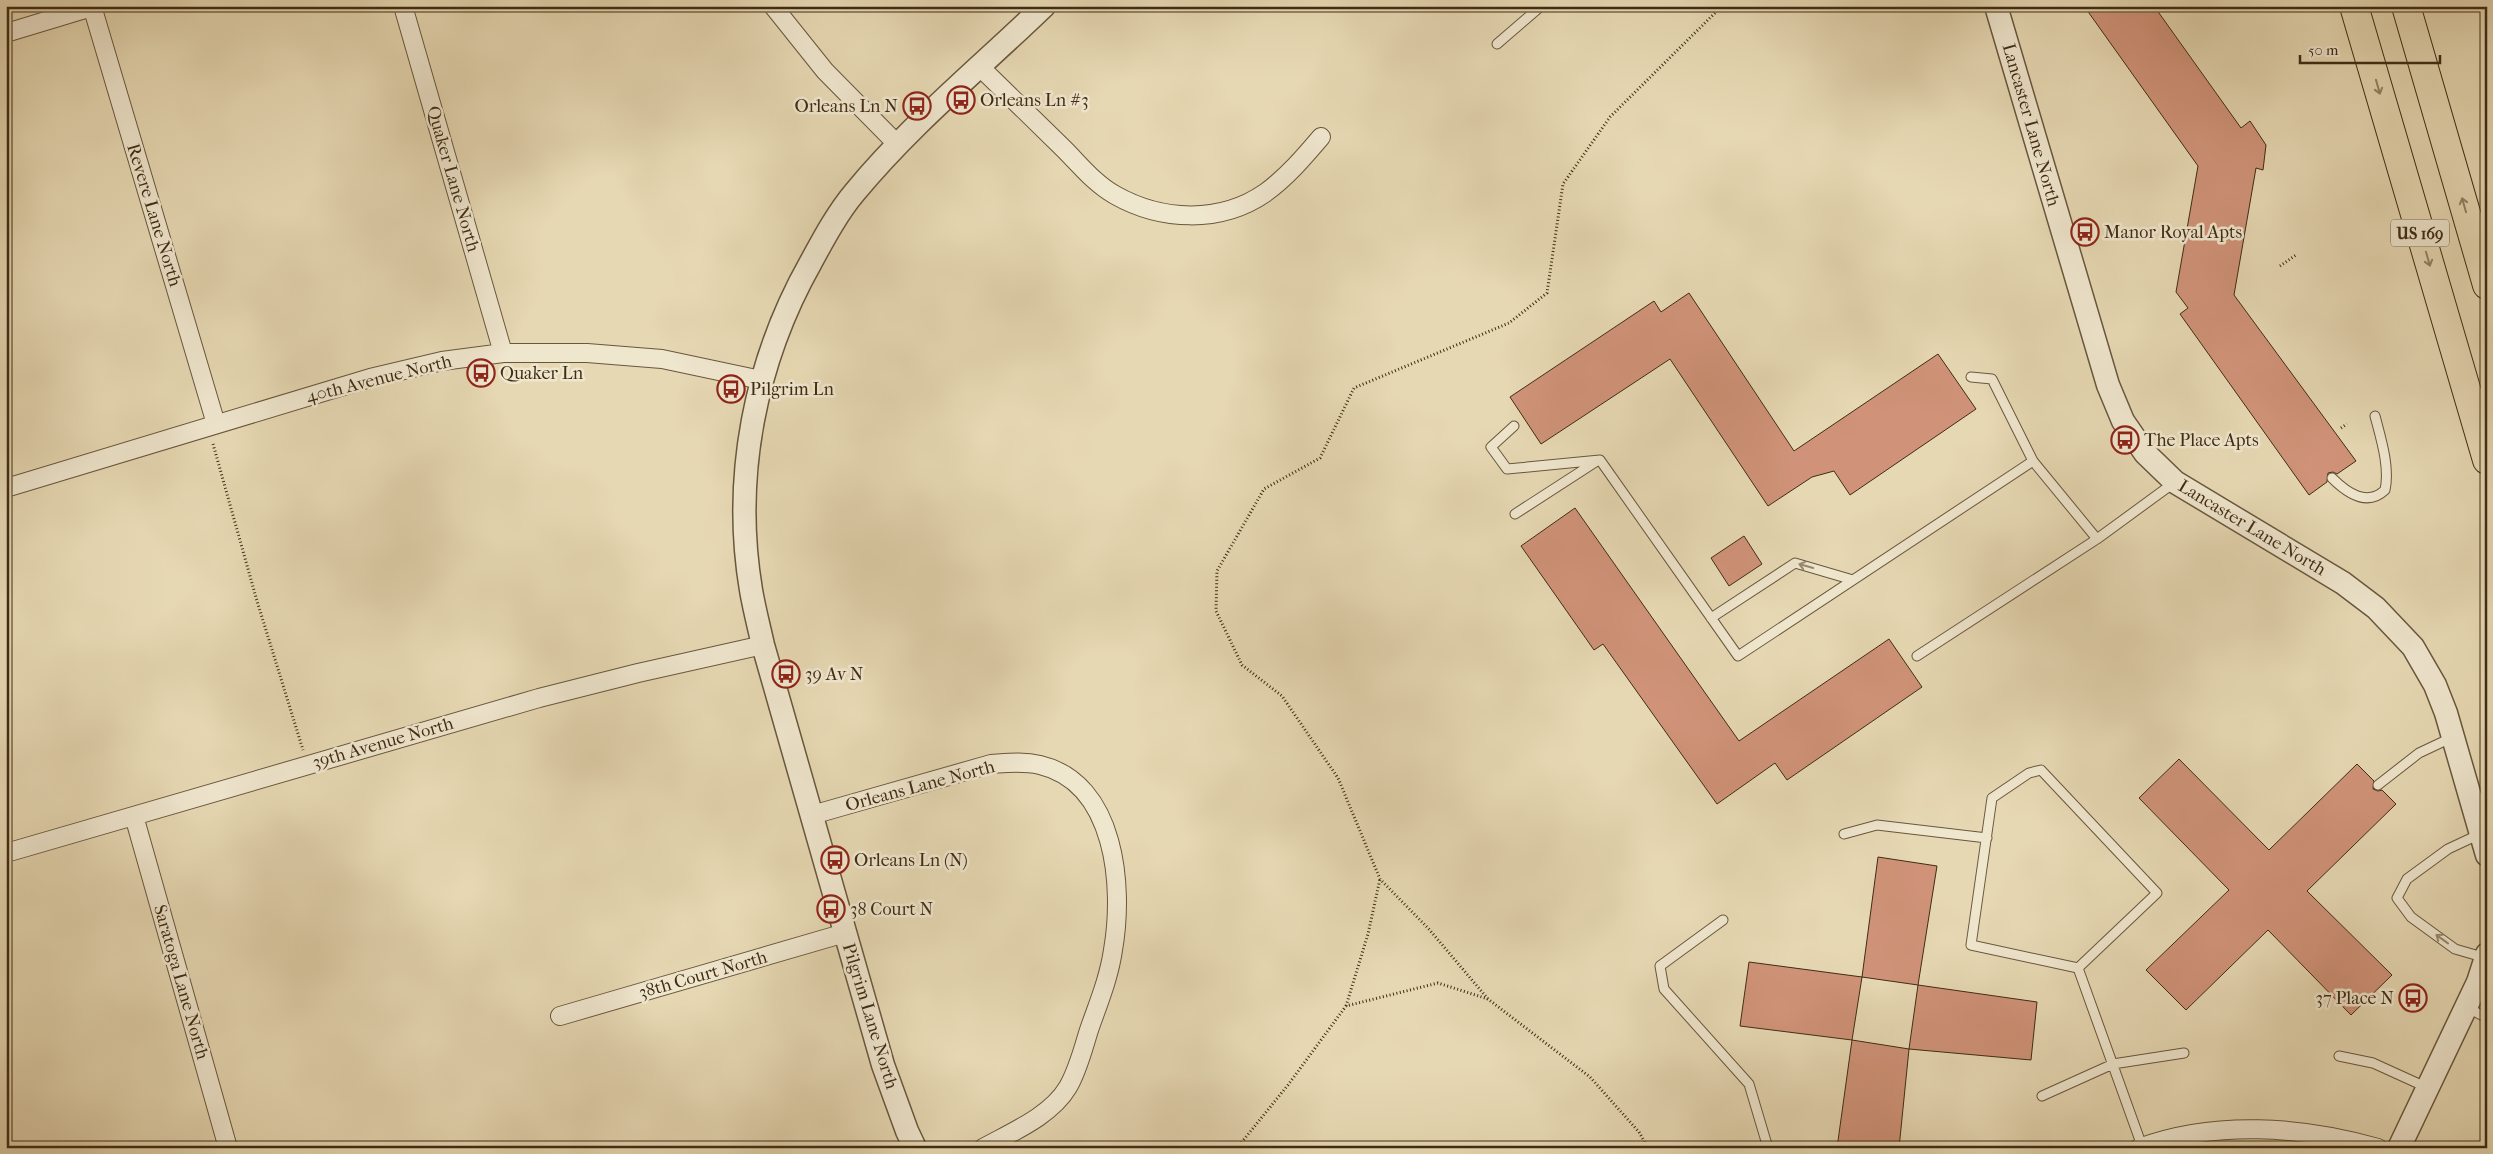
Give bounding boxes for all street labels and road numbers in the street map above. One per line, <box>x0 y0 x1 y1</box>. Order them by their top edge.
street label: Lancaster Lane North <box>1998 41 2064 209</box>
street label: Quaker Lane North <box>422 104 484 254</box>
street label: Revere Lane North <box>122 141 186 289</box>
road number: US 169 <box>2391 220 2449 247</box>
street label: 40th Avenue North <box>304 351 454 407</box>
street label: Lancaster Lane North <box>2174 476 2330 580</box>
street label: 39th Avenue North <box>310 713 456 773</box>
street label: Orleans Lane North <box>843 756 997 816</box>
street label: Saratoga Lane North <box>149 902 213 1062</box>
street label: Pilgrim Lane North <box>838 940 902 1092</box>
street label: 38th Court North <box>636 947 770 1003</box>

